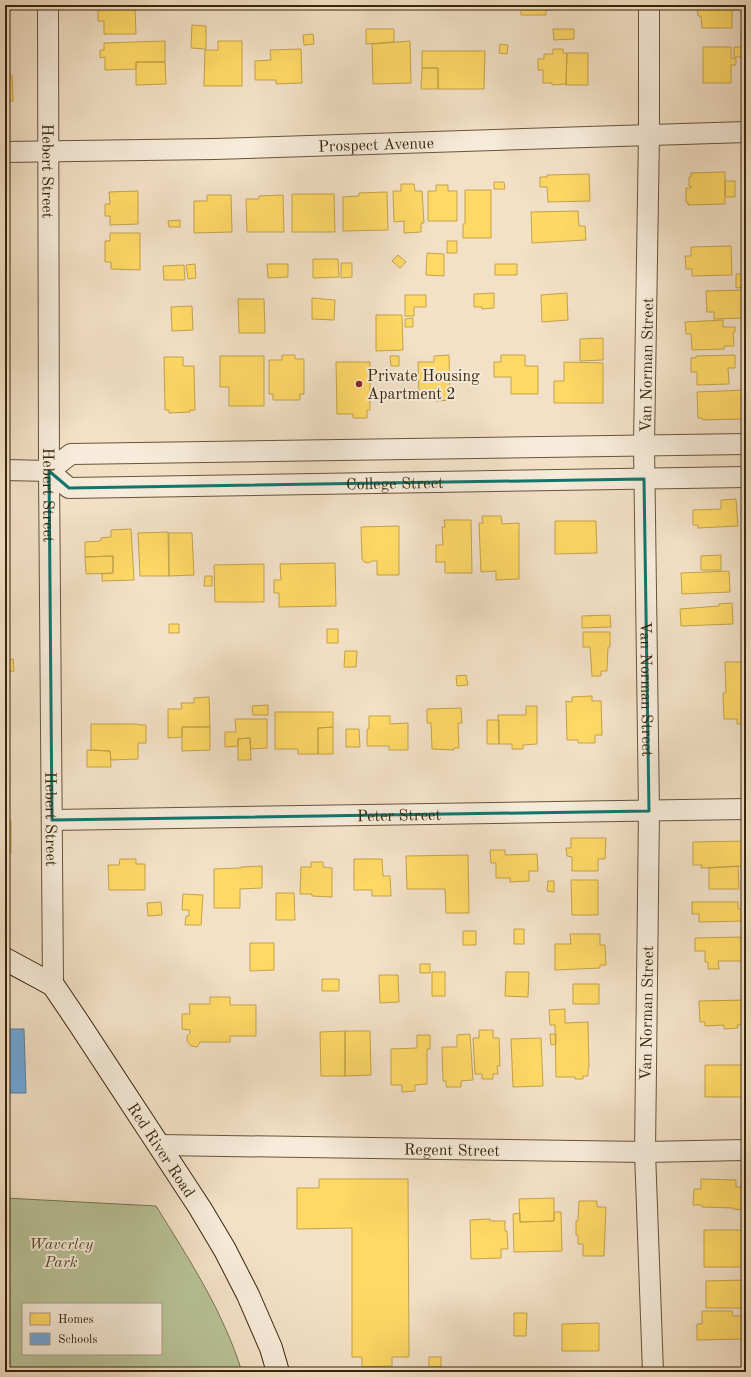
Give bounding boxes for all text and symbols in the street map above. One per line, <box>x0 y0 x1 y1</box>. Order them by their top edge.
street label: Hebert Street <box>38 124 54 219</box>
street label: Prospect Avenue <box>318 136 434 156</box>
street label: Van Norman Street <box>639 297 657 433</box>
place label: Private Housing Apartment 2 <box>367 369 480 403</box>
marker: Private Housing Apartment 2 <box>354 379 364 389</box>
street label: Hebert Street <box>39 448 56 543</box>
street label: College Street <box>346 476 444 493</box>
street label: Van Norman Street <box>636 621 654 757</box>
street label: Hebert Street <box>41 772 58 867</box>
street label: Peter Street <box>357 808 441 825</box>
street label: Van Norman Street <box>639 945 657 1081</box>
street label: Red River Road <box>123 1101 197 1201</box>
street label: Regent Street <box>404 1143 500 1160</box>
park label: Waverley Park <box>29 1237 94 1271</box>
legend <box>22 1303 162 1355</box>
text: Homes <box>58 1314 94 1326</box>
text: Schools <box>58 1334 98 1346</box>

